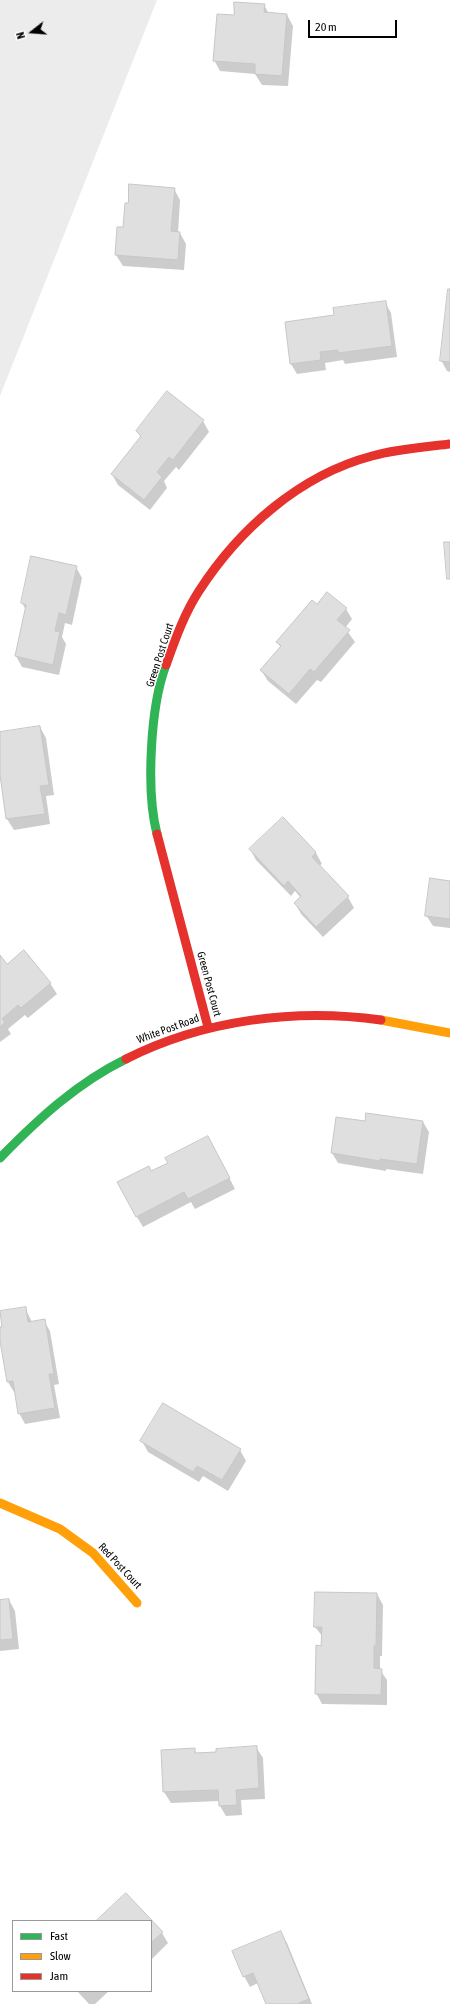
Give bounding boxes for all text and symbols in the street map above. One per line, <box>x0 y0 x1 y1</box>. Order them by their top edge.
north arrow <box>12 12 52 52</box>
scale bar <box>310 12 399 38</box>
text: 20 m <box>315 20 337 34</box>
text: N <box>14 31 27 40</box>
street label: Green Post Court <box>143 621 177 689</box>
street label: Green Post Court <box>194 950 224 1018</box>
street label: White Post Road <box>135 1012 201 1046</box>
street label: Red Post Court <box>95 1540 145 1592</box>
legend <box>12 1920 152 1992</box>
text: Fast <box>50 1929 68 1943</box>
text: Slow <box>50 1949 71 1963</box>
text: Jam <box>50 1969 68 1983</box>

